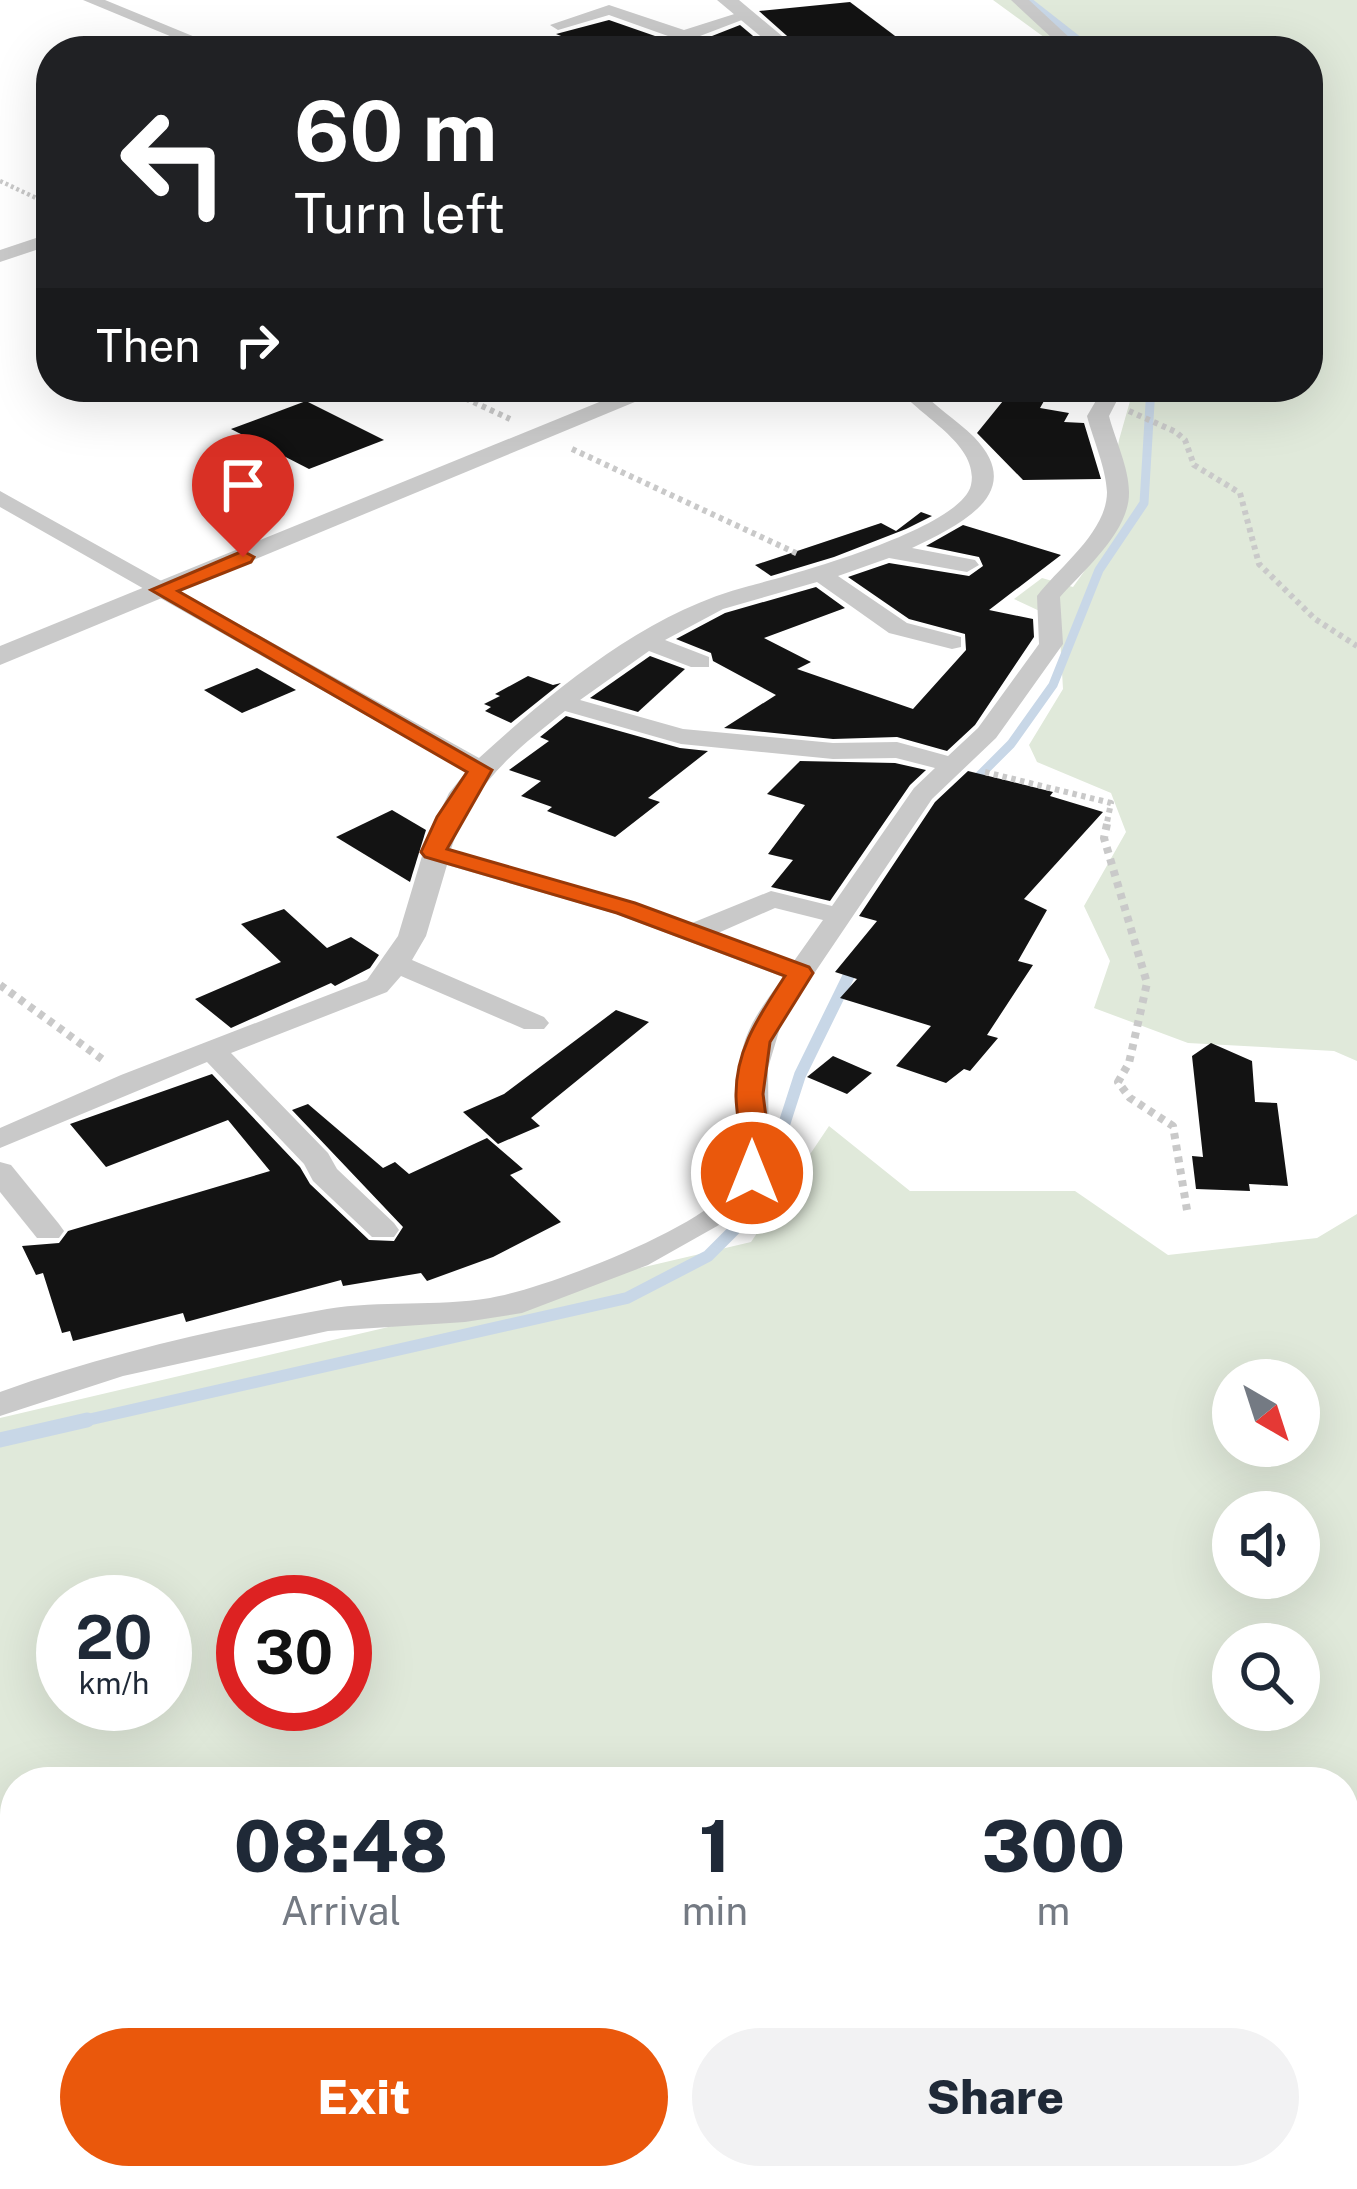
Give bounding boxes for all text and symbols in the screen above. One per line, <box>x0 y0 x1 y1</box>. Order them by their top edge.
text: 60 m <box>294 81 498 180</box>
icon: left <box>96 84 252 240</box>
text: Turn left <box>294 182 505 245</box>
icon: right <box>224 312 290 378</box>
text: Then <box>96 319 200 372</box>
pin <box>192 434 294 557</box>
icon: arrive <box>210 452 276 518</box>
position arrow <box>689 1110 815 1236</box>
north arrow <box>1212 1359 1320 1467</box>
map controls <box>1212 1359 1320 1731</box>
button: sound <box>1212 1491 1320 1599</box>
speed limit sign: 30 <box>216 1575 372 1731</box>
text: 20 <box>76 1602 152 1673</box>
button: search <box>1212 1623 1320 1731</box>
text: km/h <box>79 1665 149 1701</box>
text: 08:48 <box>234 1804 448 1888</box>
text: 1 <box>699 1804 731 1888</box>
text: 300 <box>982 1804 1125 1888</box>
text: Arrival <box>281 1888 401 1934</box>
text: min <box>682 1888 748 1934</box>
text: m <box>1037 1888 1070 1934</box>
button: Exit <box>60 2028 668 2166</box>
button: Share <box>692 2028 1299 2166</box>

